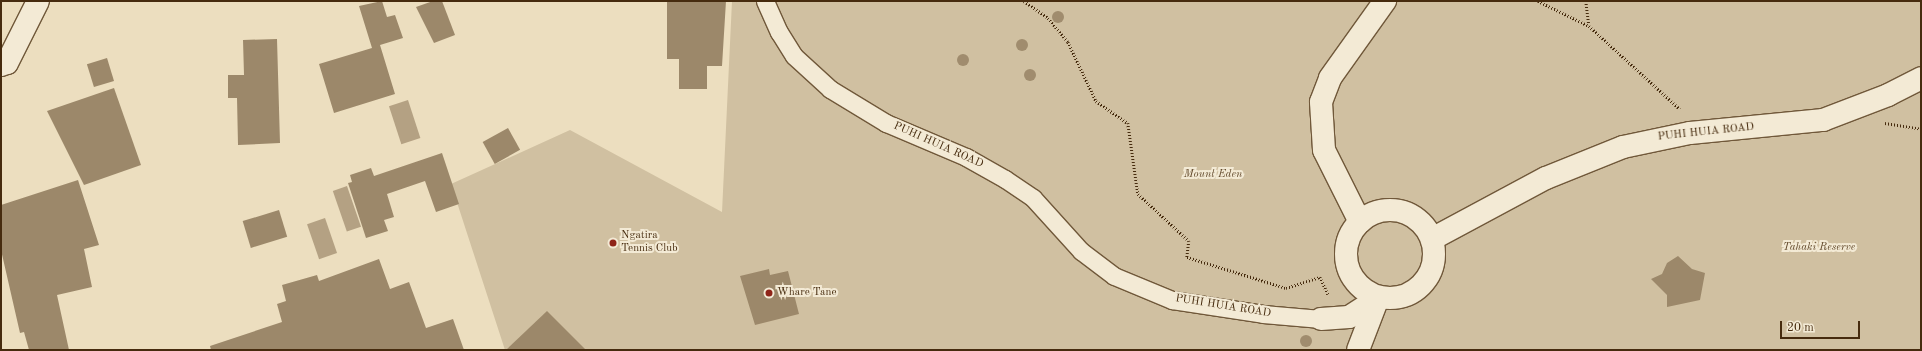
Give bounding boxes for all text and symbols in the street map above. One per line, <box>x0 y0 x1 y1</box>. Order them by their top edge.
street label: PUHI HUIA ROAD <box>891 120 985 172</box>
street label: PUHI HUIA ROAD <box>1657 121 1755 145</box>
park label: Mount Eden <box>1184 168 1242 182</box>
place label: Ngatira Tennis Club <box>621 230 678 256</box>
marker: Ngatira Tennis Club <box>608 238 618 248</box>
park label: Tahaki Reserve <box>1783 241 1855 255</box>
place label: Whare Tane <box>777 286 837 300</box>
marker: Whare Tane <box>764 288 774 298</box>
street label: PUHI HUIA ROAD <box>1174 293 1272 321</box>
scale bar <box>1782 313 1862 339</box>
text: 20 m <box>1787 322 1814 334</box>

